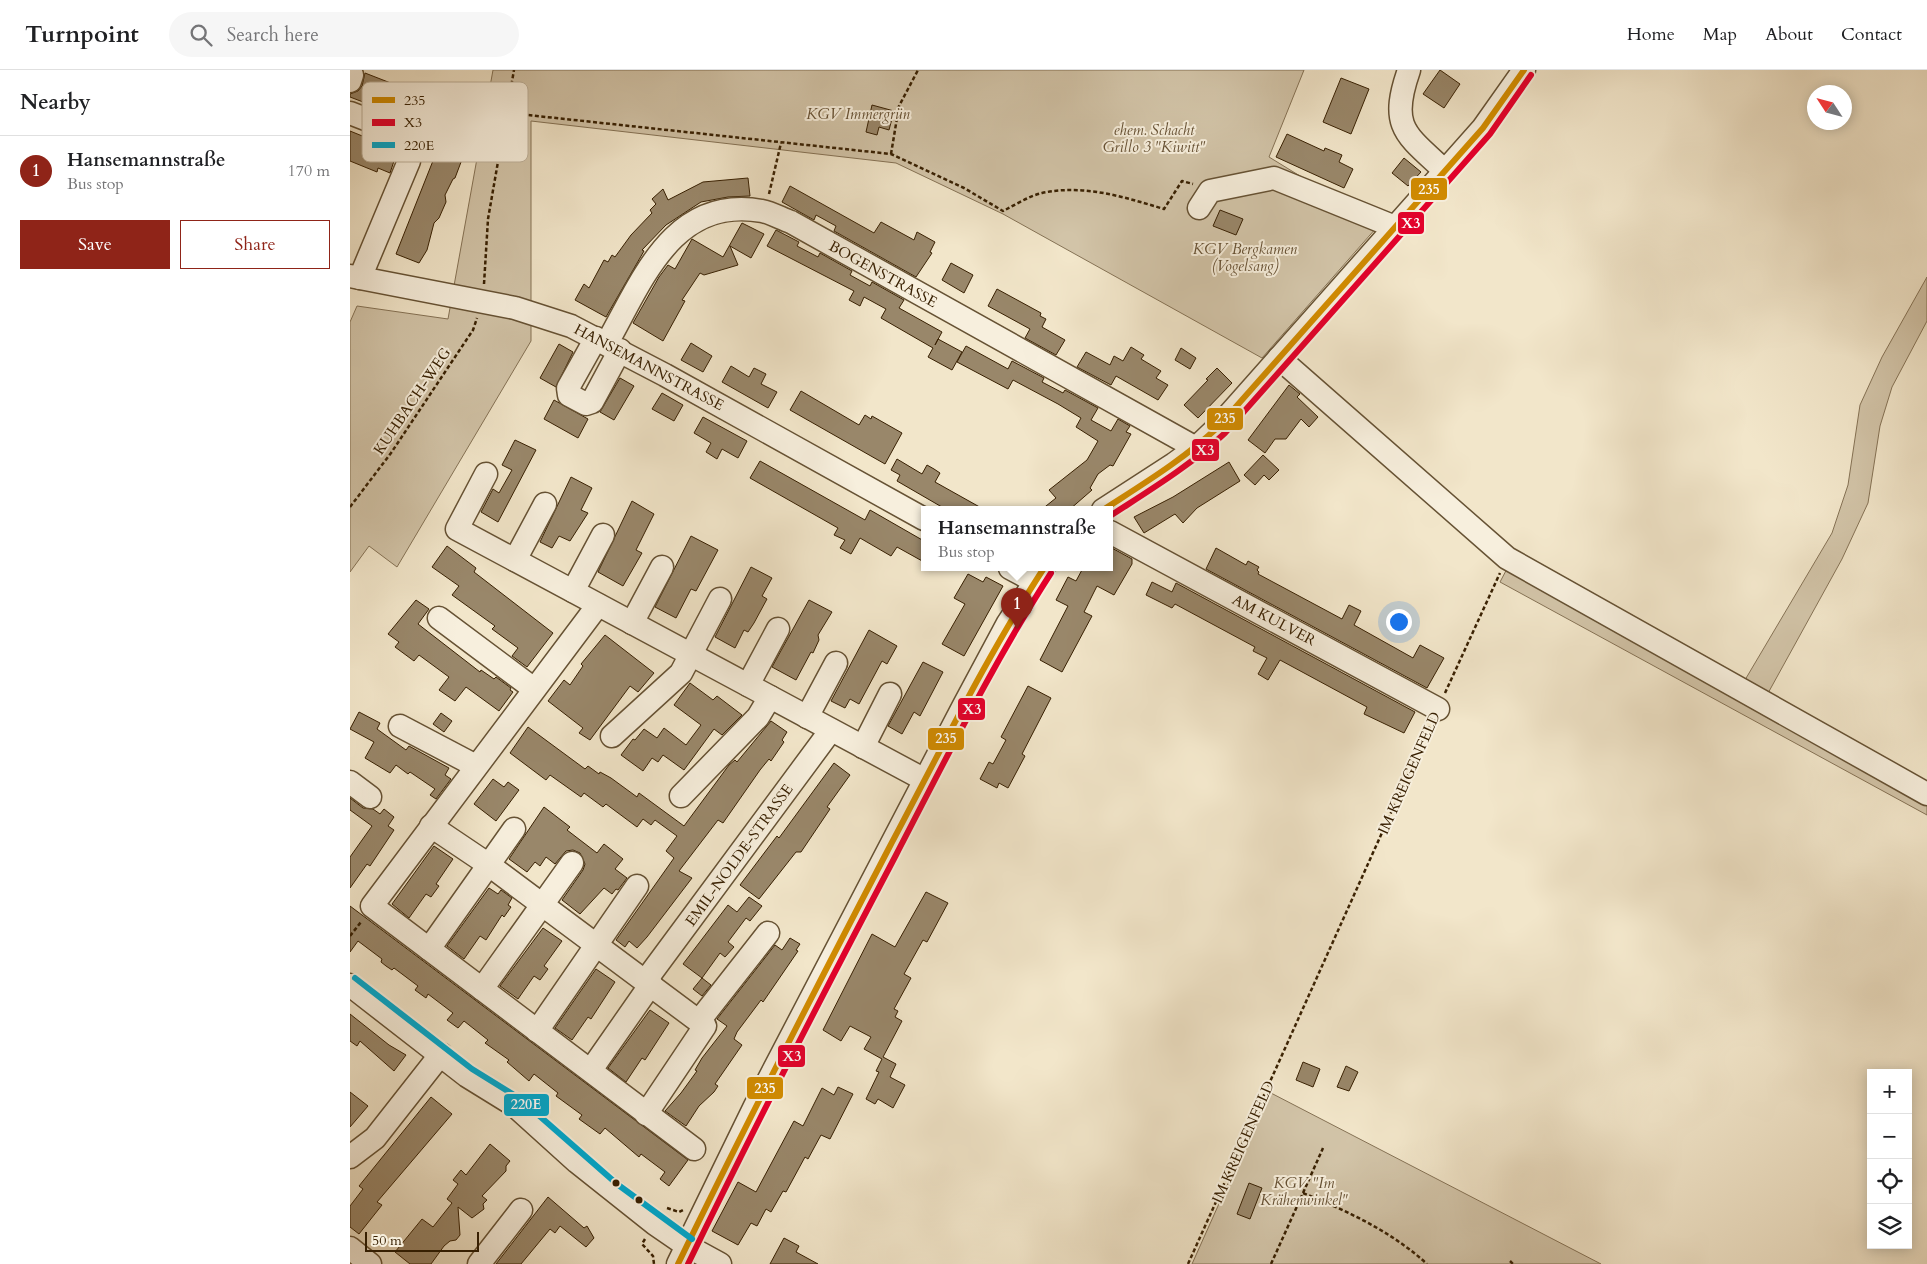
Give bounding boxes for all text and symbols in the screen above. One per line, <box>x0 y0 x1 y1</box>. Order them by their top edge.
search box <box>169 12 519 57</box>
text: Turnpoint <box>25 18 139 51</box>
icon: search <box>187 21 215 49</box>
text: Search here <box>227 22 319 48</box>
text: Home <box>1627 22 1675 47</box>
text: Map <box>1703 22 1737 47</box>
text: About <box>1765 22 1813 47</box>
text: Contact <box>1841 22 1902 47</box>
legend <box>362 82 528 162</box>
north arrow <box>1807 85 1852 130</box>
text: Nearby <box>20 88 91 117</box>
text: 235 <box>404 91 426 110</box>
park label: KGV Immergrün <box>806 104 911 124</box>
text: X3 <box>404 113 422 132</box>
park label: ehem. Schacht Grillo 3 "Kiwitt" <box>1103 120 1205 157</box>
text: 220E <box>404 136 435 155</box>
text: Hansemannstraße <box>67 147 225 173</box>
text: 1 <box>32 160 40 182</box>
text: 170 m <box>288 160 330 182</box>
text: Bus stop <box>67 173 124 195</box>
line badge: 235 <box>1410 177 1448 201</box>
text: 235 <box>1418 180 1440 199</box>
line badge: X3 <box>1397 211 1425 235</box>
text: X3 <box>1402 214 1420 233</box>
button: Save <box>20 220 170 269</box>
button: Share <box>180 220 330 269</box>
street label: BOGENSTRASSE <box>825 236 941 312</box>
park label: KGV Bergkamen (Vogelsang) <box>1193 239 1298 276</box>
street label: HANSEMANNSTRASSE <box>571 319 727 415</box>
street label: KUHBACH-WEG <box>369 343 455 458</box>
line badge: 235 <box>1206 407 1244 431</box>
text: 235 <box>1214 409 1236 428</box>
line badge: X3 <box>1191 438 1220 462</box>
text: X3 <box>1196 441 1214 460</box>
popup <box>921 506 1113 571</box>
text: Hansemannstraße <box>938 515 1096 541</box>
text: Bus stop <box>938 541 995 563</box>
pin: 1 <box>1001 588 1033 629</box>
street label: AM KULVER <box>1229 590 1320 651</box>
your location <box>1386 609 1412 635</box>
line badge: X3 <box>957 697 986 721</box>
text: X3 <box>963 700 981 719</box>
street label: IM KREIGENFELD <box>1373 709 1445 837</box>
line badge: 235 <box>927 727 965 751</box>
text: 235 <box>935 729 957 748</box>
street label: EMIL-NOLDE-STRASSE <box>681 780 797 930</box>
line badge: X3 <box>777 1044 806 1068</box>
text: X3 <box>783 1047 801 1066</box>
map controls <box>1867 1069 1912 1249</box>
button: + <box>1867 1069 1912 1114</box>
line badge: 235 <box>746 1076 784 1100</box>
street label: IM KREIGENFELD <box>1207 1078 1279 1206</box>
text: 235 <box>754 1079 776 1098</box>
line badge: 220E <box>503 1093 550 1117</box>
text: 220E <box>511 1095 541 1114</box>
button: − <box>1867 1114 1912 1159</box>
button: locate <box>1867 1159 1912 1204</box>
park label: KGV "Im Krähenwinkel" <box>1260 1173 1348 1210</box>
unlabelled marker <box>611 1178 621 1188</box>
unlabelled marker <box>634 1195 644 1205</box>
button: layers <box>1867 1204 1912 1249</box>
scale bar <box>365 1229 479 1252</box>
text: 50 m <box>372 1231 402 1250</box>

